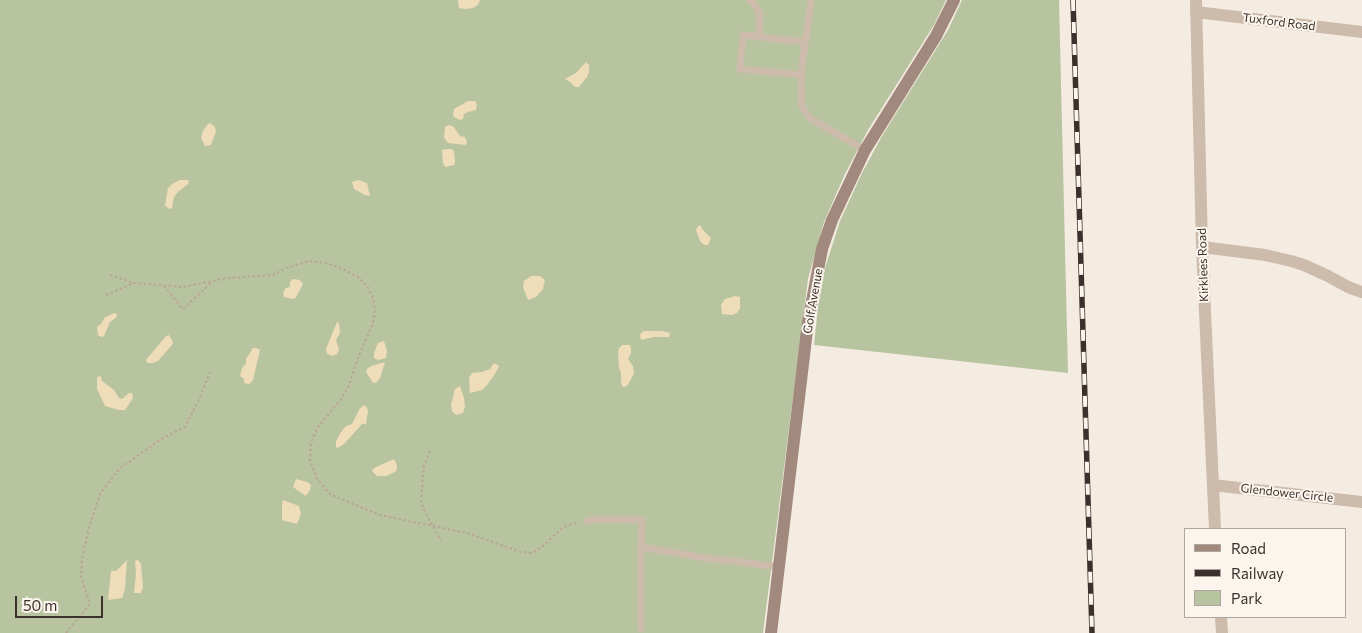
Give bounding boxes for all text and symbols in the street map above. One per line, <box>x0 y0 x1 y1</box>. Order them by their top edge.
street label: Tuxford Road <box>1242 10 1316 34</box>
street label: Kirklees Road <box>1195 228 1211 302</box>
street label: Golf Avenue <box>800 267 826 335</box>
street label: Glendower Circle <box>1240 481 1334 505</box>
legend <box>1184 528 1347 618</box>
text: Road <box>1231 539 1266 557</box>
text: Railway <box>1231 564 1284 582</box>
scale bar <box>18 586 105 618</box>
text: Park <box>1231 589 1262 607</box>
text: 50 m <box>23 596 57 614</box>

